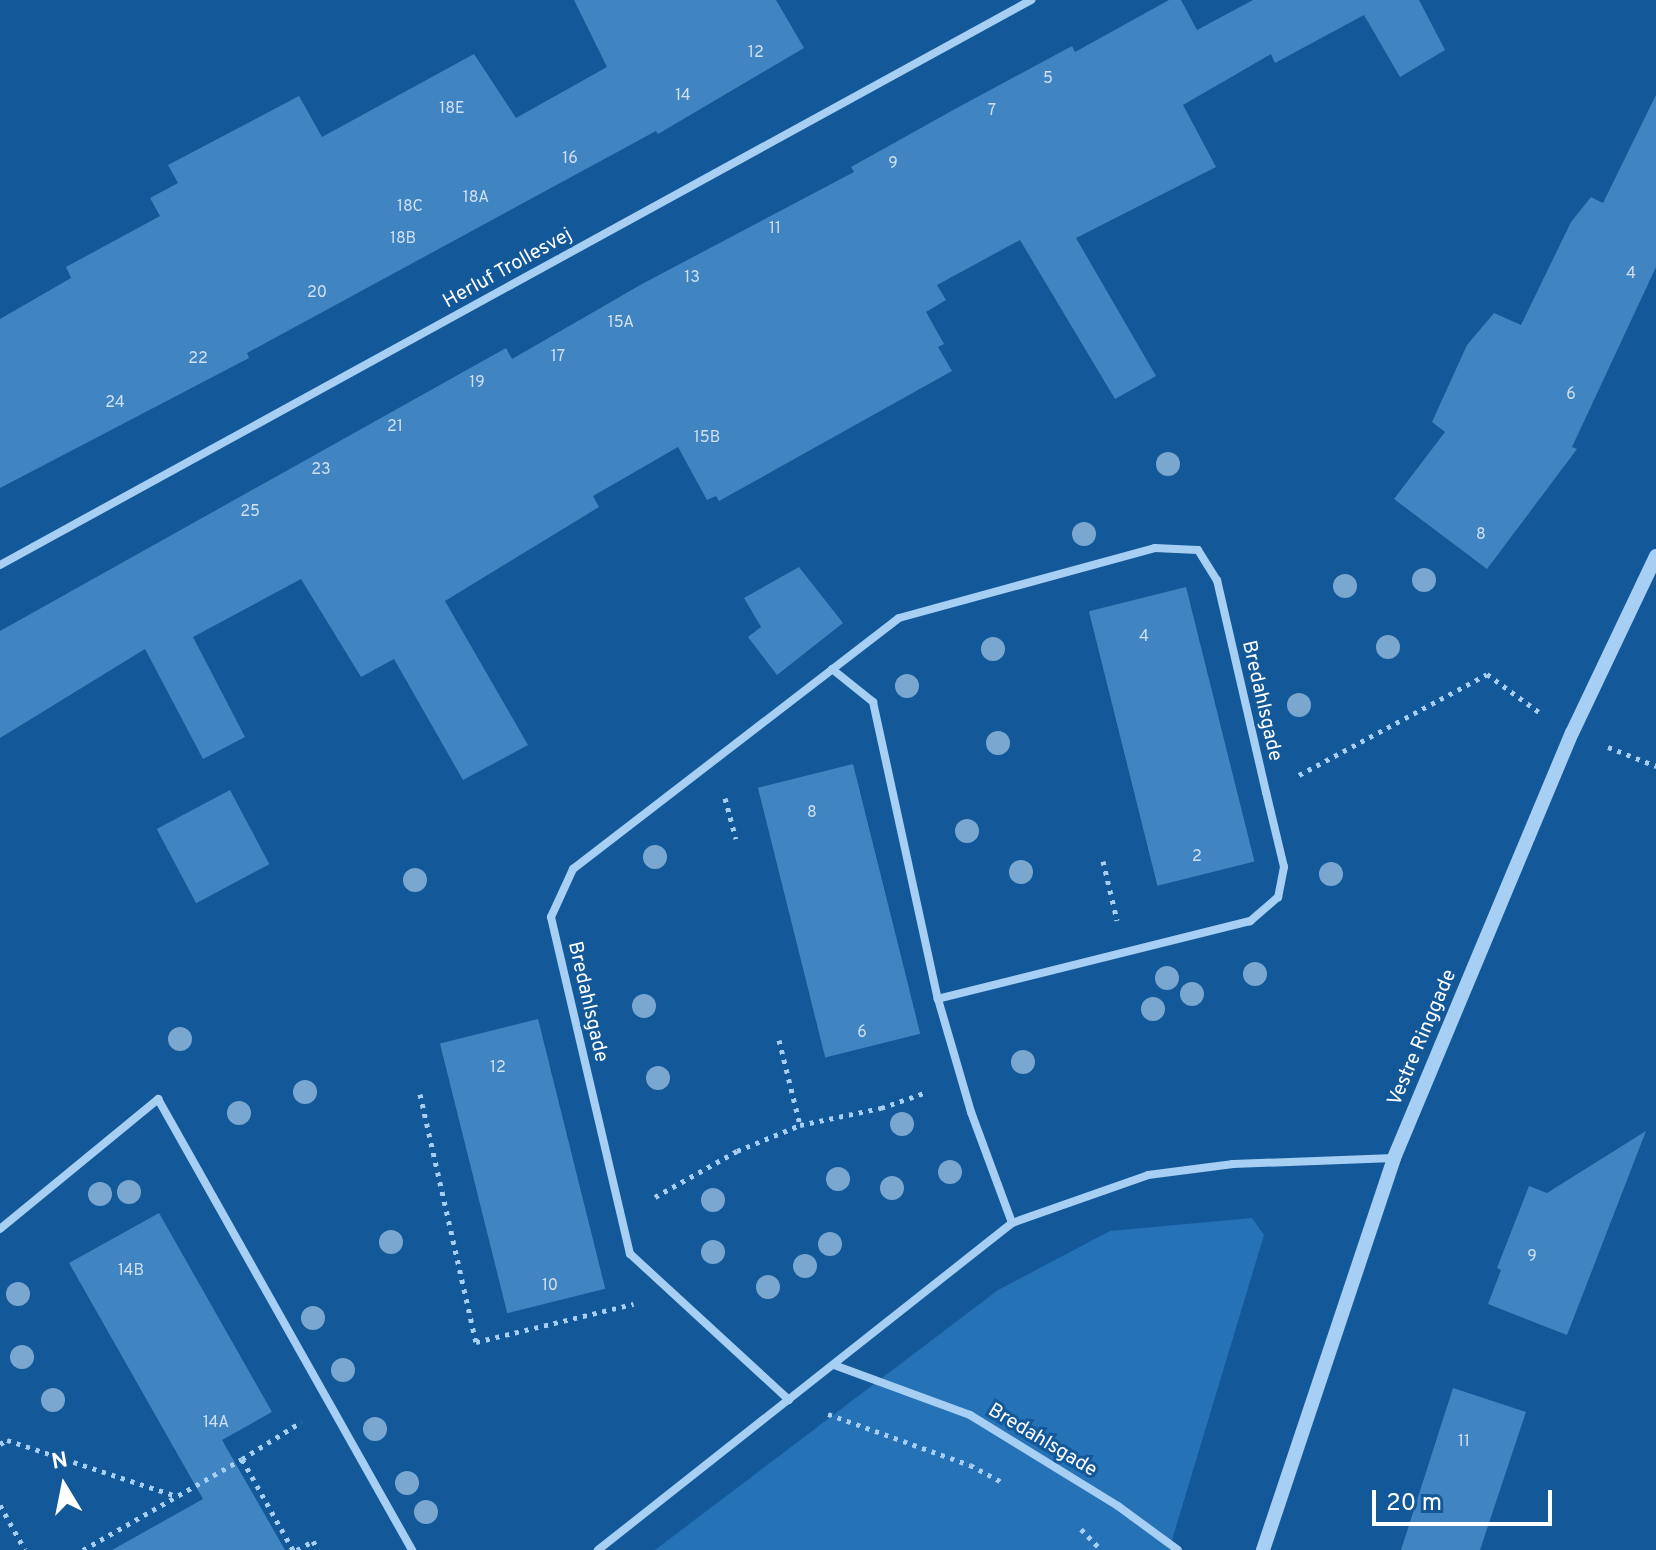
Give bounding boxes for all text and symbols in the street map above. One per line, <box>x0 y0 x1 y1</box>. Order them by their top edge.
house number: 12 <box>748 43 764 63</box>
house number: 5 <box>1043 69 1053 89</box>
house number: 14 <box>675 86 691 106</box>
house number: 18E <box>439 99 465 119</box>
house number: 7 <box>988 101 996 121</box>
house number: 16 <box>562 149 578 169</box>
house number: 9 <box>888 154 898 174</box>
house number: 18A <box>463 188 489 208</box>
house number: 18C <box>397 197 423 217</box>
house number: 11 <box>769 219 781 239</box>
street label: Herluf Trollesvej <box>439 223 577 315</box>
house number: 18B <box>390 229 416 249</box>
house number: 4 <box>1626 264 1636 284</box>
house number: 13 <box>684 268 700 288</box>
house number: 20 <box>307 283 327 303</box>
house number: 15A <box>608 313 634 333</box>
house number: 17 <box>551 347 565 367</box>
house number: 22 <box>188 349 208 369</box>
house number: 19 <box>469 373 485 393</box>
house number: 6 <box>1566 385 1576 405</box>
house number: 24 <box>105 393 125 413</box>
house number: 21 <box>387 417 403 437</box>
house number: 15B <box>694 428 720 448</box>
house number: 23 <box>311 460 331 480</box>
house number: 25 <box>240 502 260 522</box>
house number: 8 <box>1476 525 1486 545</box>
house number: 4 <box>1139 627 1149 647</box>
street label: Bredahlsgade <box>1235 638 1287 764</box>
house number: 8 <box>807 803 817 823</box>
house number: 2 <box>1192 847 1202 867</box>
street label: Bredahlsgade <box>561 939 613 1065</box>
street label: Vestre Ringgade <box>1383 966 1463 1110</box>
house number: 6 <box>857 1023 867 1043</box>
house number: 12 <box>490 1058 506 1078</box>
house number: 9 <box>1527 1247 1537 1267</box>
house number: 14B <box>118 1261 144 1281</box>
house number: 10 <box>542 1276 558 1296</box>
street label: Bredahlsgade <box>983 1399 1101 1483</box>
house number: 14A <box>203 1413 229 1433</box>
house number: 11 <box>1458 1432 1470 1452</box>
north arrow <box>24 1446 104 1526</box>
text: N <box>50 1447 70 1477</box>
scale bar <box>1376 1474 1556 1524</box>
text: 20 m <box>1386 1489 1442 1519</box>

